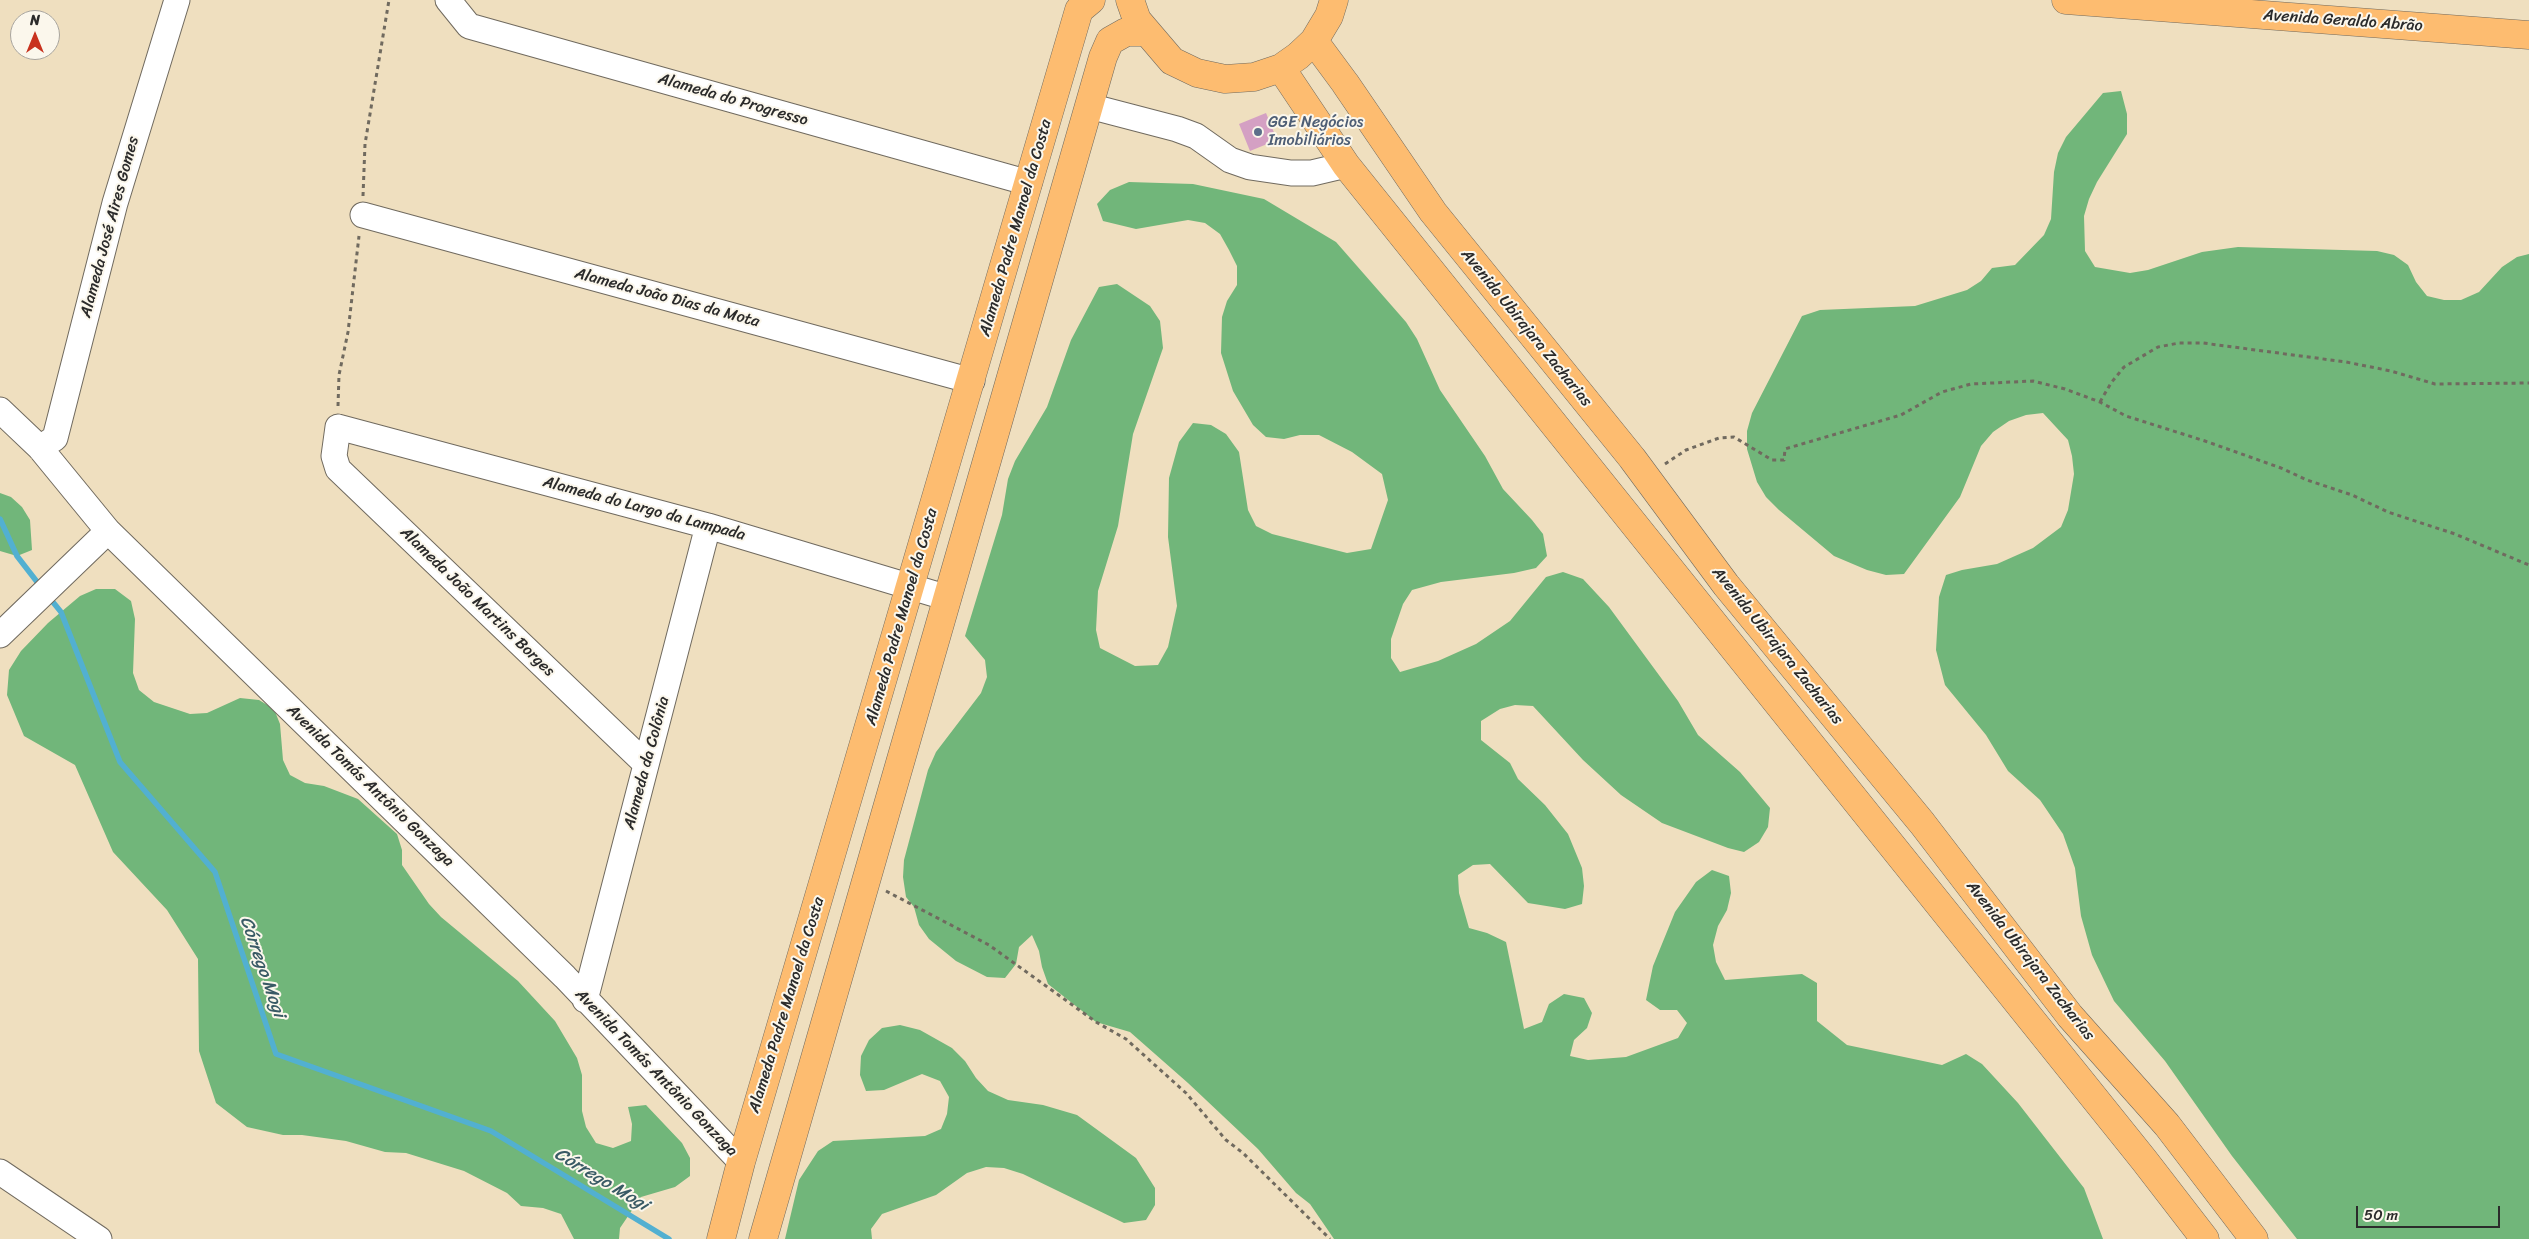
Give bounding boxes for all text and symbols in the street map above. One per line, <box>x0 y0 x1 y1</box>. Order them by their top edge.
street label: Avenida Geraldo Abrão <box>2263 6 2423 36</box>
text: N <box>30 8 40 33</box>
north arrow <box>10 10 60 60</box>
street label: Alameda do Progresso <box>656 69 810 131</box>
place label: GGE Negócios Imobiliários <box>1268 113 1363 151</box>
street label: Alameda Padre Manoel da Costa <box>976 117 1056 339</box>
marker: GGE Negócios Imobiliários <box>1252 126 1264 138</box>
street label: Alameda José Aires Gomes <box>77 134 143 320</box>
street label: Avenida Ubirajara Zacharias <box>1456 245 1596 411</box>
street label: Alameda João Dias da Mota <box>572 264 762 332</box>
street label: Alameda do Largo da Lampada <box>541 473 747 545</box>
street label: Alameda Padre Manoel da Costa <box>862 506 942 728</box>
street label: Alameda João Martins Borges <box>396 523 558 681</box>
street label: Avenida Ubirajara Zacharias <box>1707 563 1847 729</box>
street label: Alameda da Colônia <box>620 694 674 832</box>
street label: Avenida Tomás Antônio Gonzaga <box>282 701 458 871</box>
street label: Avenida Ubirajara Zacharias <box>1962 877 2098 1045</box>
street label: Alameda Padre Manoel da Costa <box>745 895 829 1115</box>
water label: Córrego Mogi <box>235 914 289 1020</box>
street label: Avenida Tomás Antônio Gonzaga <box>571 985 741 1161</box>
water label: Córrego Mogi <box>550 1144 652 1216</box>
scale bar <box>2359 1196 2503 1228</box>
text: 50 m <box>2364 1202 2398 1228</box>

